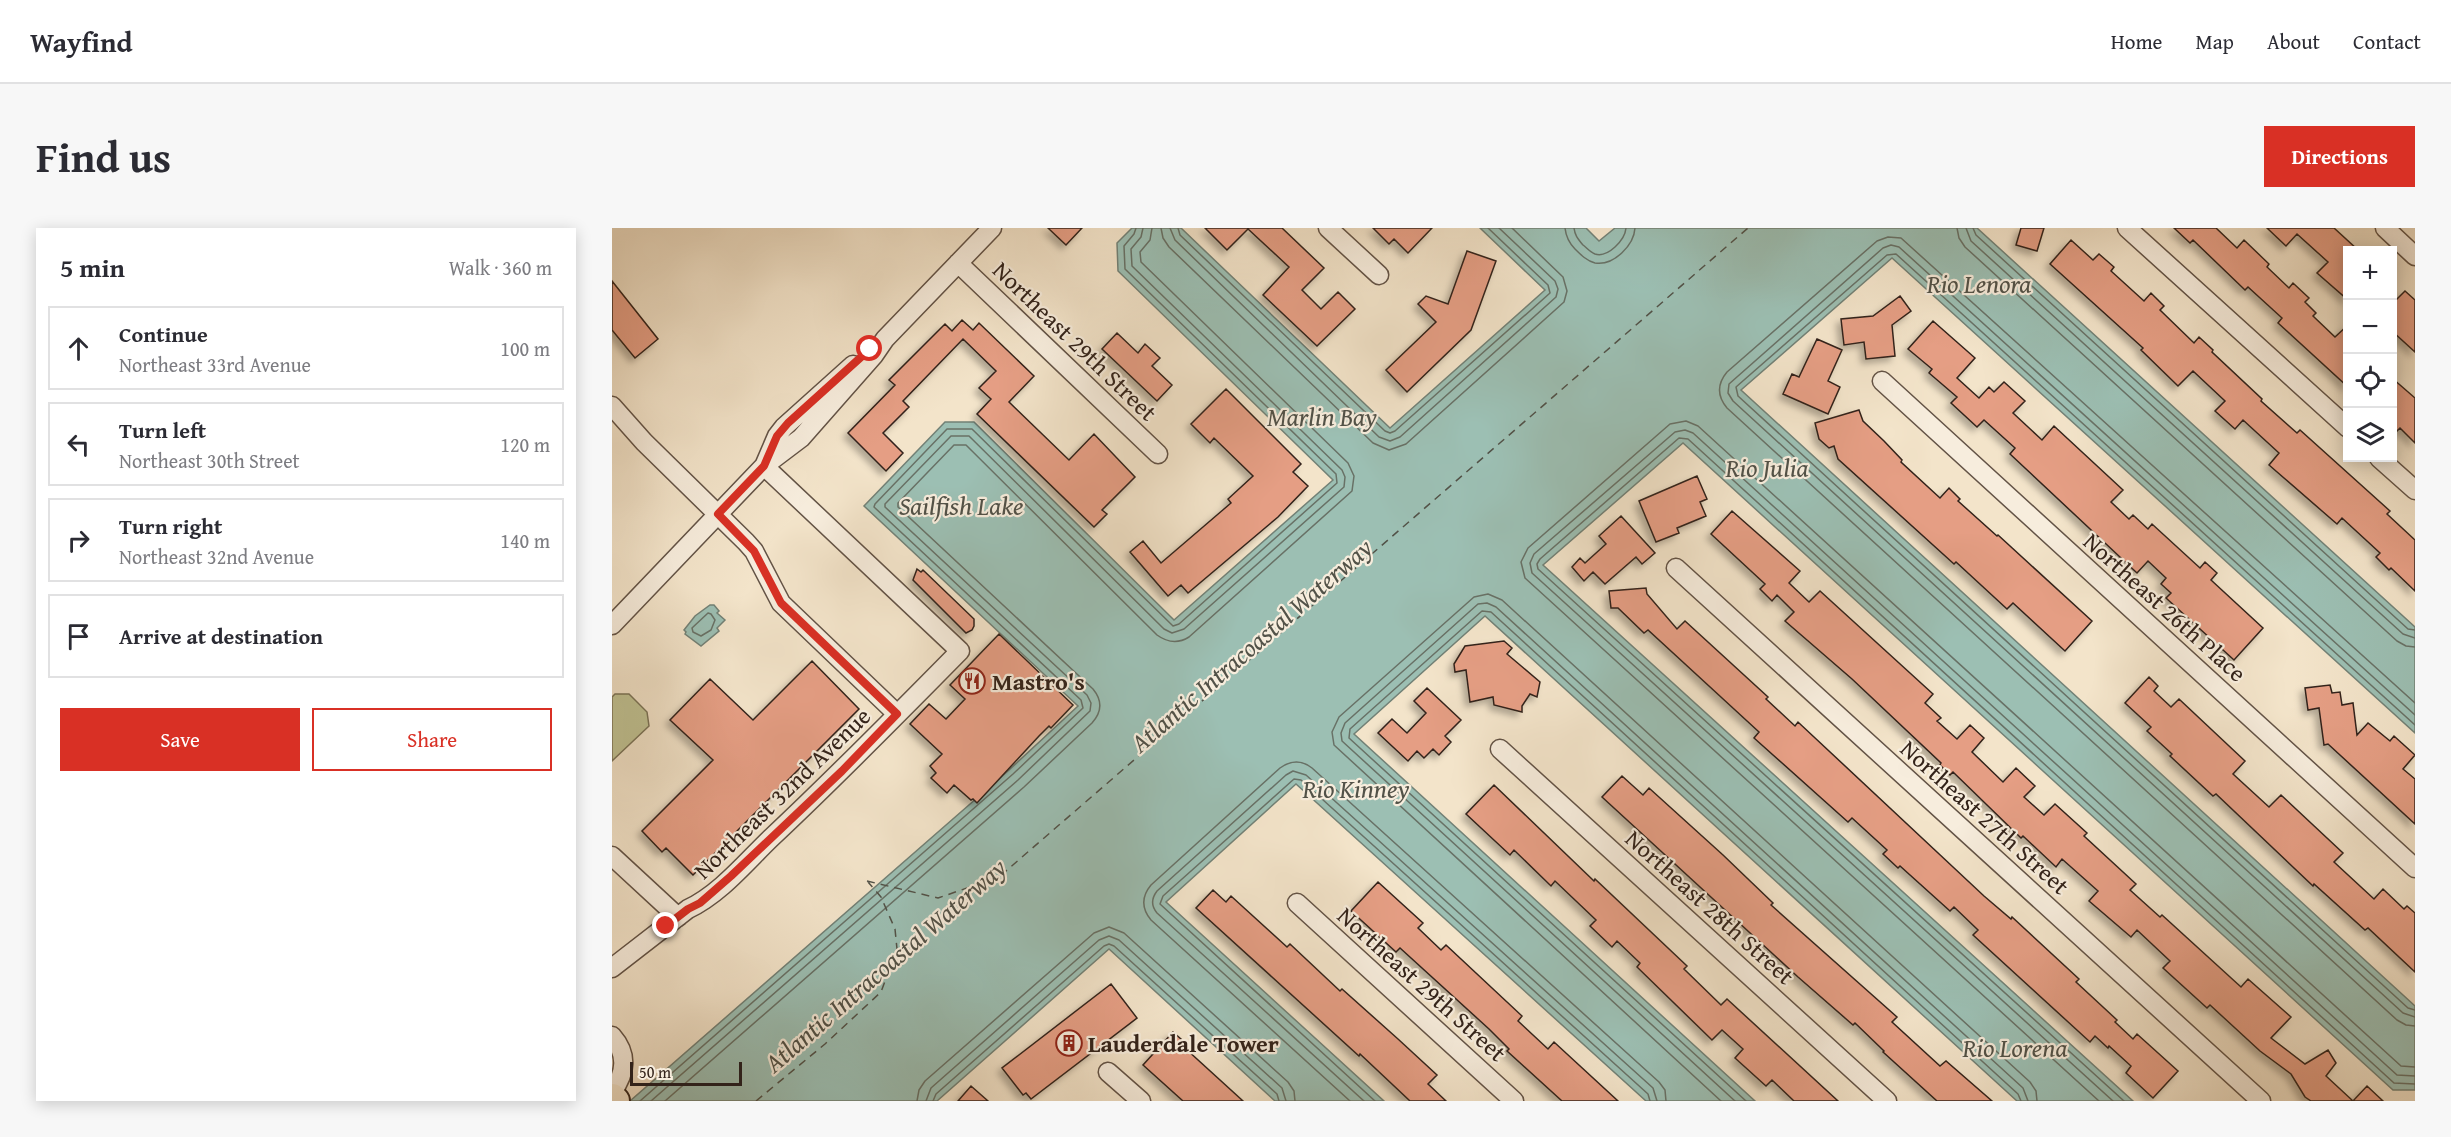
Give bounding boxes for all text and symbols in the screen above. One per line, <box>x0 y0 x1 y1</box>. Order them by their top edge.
text: Wayfind <box>30 21 132 62</box>
text: Home <box>2111 26 2162 57</box>
text: Map <box>2195 26 2234 57</box>
text: About <box>2267 26 2320 57</box>
text: Contact <box>2353 26 2421 57</box>
text: Find us <box>36 126 171 187</box>
button: Directions <box>2264 126 2415 187</box>
map controls <box>2343 246 2397 462</box>
button: + <box>2343 246 2397 300</box>
text: 5 min <box>60 248 125 287</box>
text: Walk · 360 m <box>449 253 552 282</box>
street label: Northeast 29th Street <box>985 253 1165 429</box>
water label: Rio Lenora <box>1926 264 2031 303</box>
button: − <box>2343 300 2397 354</box>
text: Continue <box>119 318 208 350</box>
icon: ahead <box>62 332 95 365</box>
text: 100 m <box>500 334 550 363</box>
route start <box>856 335 882 361</box>
text: Northeast 33rd Avenue <box>119 350 311 379</box>
button: locate <box>2343 354 2397 408</box>
water label: Marlin Bay <box>1267 397 1377 436</box>
button: layers <box>2343 408 2397 462</box>
text: Turn left <box>119 414 206 446</box>
icon: left <box>62 428 95 461</box>
text: 120 m <box>500 430 550 459</box>
text: Northeast 30th Street <box>119 446 300 475</box>
water label: Rio Julia <box>1725 448 1808 487</box>
water label: Sailfish Lake <box>899 486 1023 525</box>
text: Turn right <box>119 510 222 542</box>
icon: right <box>62 524 95 557</box>
street label: Northeast 26th Place <box>2076 524 2254 690</box>
text: 140 m <box>500 526 550 555</box>
water label: Atlantic Intracoastal Waterway <box>1120 529 1381 762</box>
text: Northeast 32nd Avenue <box>119 542 314 571</box>
icon: arrive <box>62 620 95 653</box>
text: Arrive at destination <box>119 620 323 652</box>
place label: Mastro's <box>992 664 1085 699</box>
restaurant icon: Mastro's <box>957 666 987 696</box>
street label: Northeast 32nd Avenue <box>686 699 878 887</box>
button: Save <box>60 708 300 771</box>
button: Share <box>312 708 552 771</box>
street label: Northeast 27th Street <box>1893 731 2078 903</box>
water label: Rio Kinney <box>1302 769 1409 808</box>
street label: Northeast 28th Street <box>1618 821 1803 993</box>
water label: Atlantic Intracoastal Waterway <box>754 849 1015 1082</box>
street label: Northeast 29th Street <box>1330 898 1515 1070</box>
route end <box>652 912 678 938</box>
place label: Lauderdale Tower <box>1088 1026 1279 1061</box>
building icon: Lauderdale Tower <box>1054 1028 1084 1058</box>
water label: Rio Lorena <box>1962 1028 2067 1067</box>
scale bar <box>630 1059 742 1086</box>
text: 50 m <box>639 1060 671 1084</box>

